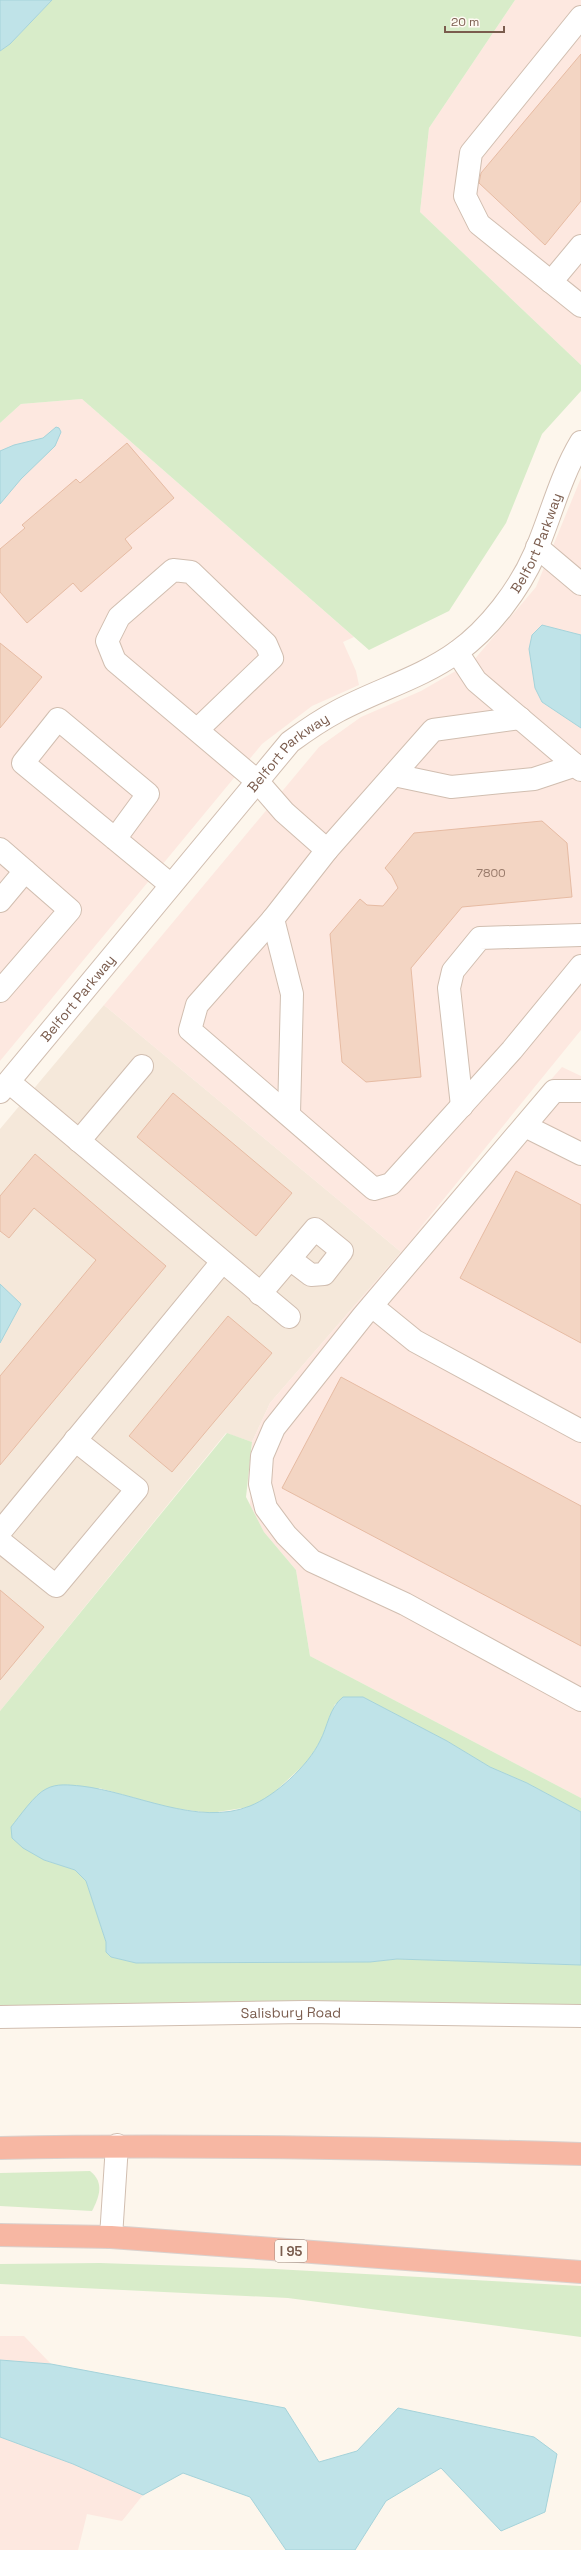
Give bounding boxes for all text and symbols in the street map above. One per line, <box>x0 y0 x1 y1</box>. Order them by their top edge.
scale bar <box>445 8 504 34</box>
text: 20 m <box>451 14 479 30</box>
street label: Belfort Parkway <box>506 490 566 596</box>
street label: Belfort Parkway <box>243 709 332 796</box>
house number: 7800 <box>476 865 506 881</box>
street label: Belfort Parkway <box>37 951 119 1045</box>
street label: Salisbury Road <box>241 2003 341 2022</box>
road number: I 95 <box>275 2240 307 2262</box>

